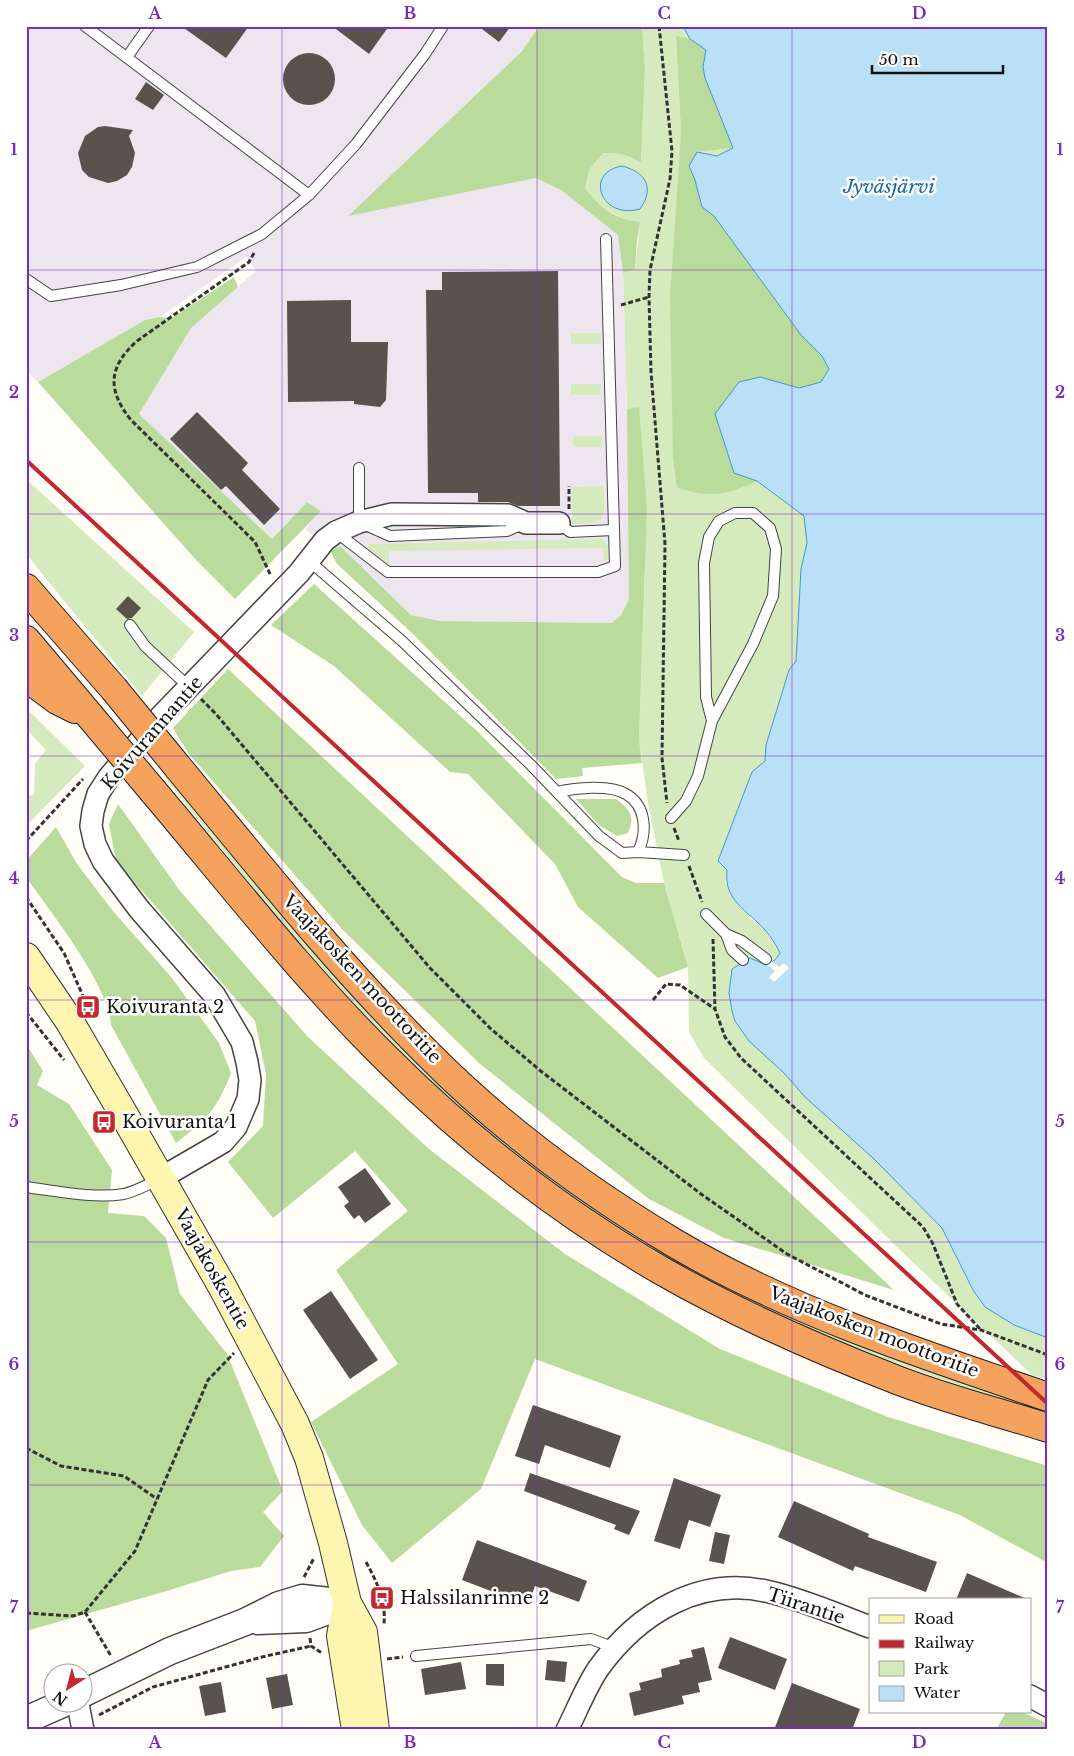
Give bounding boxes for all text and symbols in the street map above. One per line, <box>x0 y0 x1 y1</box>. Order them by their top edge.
text: A <box>148 3 163 23</box>
text: B <box>404 3 417 23</box>
text: C <box>657 3 671 23</box>
text: D <box>912 3 926 23</box>
scale bar <box>872 42 1003 74</box>
text: 50 m <box>879 50 919 69</box>
text: 1 <box>11 139 18 159</box>
text: 1 <box>1057 139 1064 159</box>
water label: Jyväsjärvi <box>842 175 935 198</box>
text: 2 <box>9 382 19 402</box>
text: 2 <box>1055 382 1065 402</box>
text: 3 <box>9 625 19 645</box>
text: 3 <box>1055 625 1065 645</box>
street label: Koivurannantie <box>97 672 207 794</box>
text: 4 <box>9 868 19 888</box>
text: 4 <box>1055 868 1065 888</box>
street label: Vaajakosken moottoritie <box>277 889 446 1068</box>
bus stop icon: Koivuranta 2 <box>75 994 101 1020</box>
place label: Koivuranta 2 <box>106 996 224 1018</box>
bus stop icon: Koivuranta 1 <box>91 1109 117 1135</box>
text: 5 <box>9 1111 19 1131</box>
place label: Koivuranta 1 <box>122 1111 237 1133</box>
text: 5 <box>1055 1111 1065 1131</box>
street label: Vaajakoskentie <box>169 1204 254 1333</box>
street label: Vaajakosken moottoritie <box>765 1281 982 1382</box>
text: 6 <box>9 1354 20 1374</box>
text: 6 <box>1055 1354 1066 1374</box>
street label: Tiirantie <box>764 1583 848 1629</box>
bus stop icon: Halssilanrinne 2 <box>369 1585 395 1611</box>
place label: Halssilanrinne 2 <box>400 1587 549 1609</box>
text: 7 <box>10 1597 19 1617</box>
text: 7 <box>1056 1597 1065 1617</box>
legend <box>869 1598 1032 1714</box>
text: Road <box>914 1609 954 1628</box>
text: Railway <box>914 1633 975 1652</box>
text: Park <box>914 1659 950 1678</box>
north arrow <box>42 1664 92 1714</box>
text: Water <box>913 1683 961 1702</box>
text: N <box>50 1687 71 1710</box>
text: A <box>148 1732 163 1752</box>
text: B <box>404 1732 417 1752</box>
text: C <box>657 1732 671 1752</box>
text: D <box>912 1732 926 1752</box>

